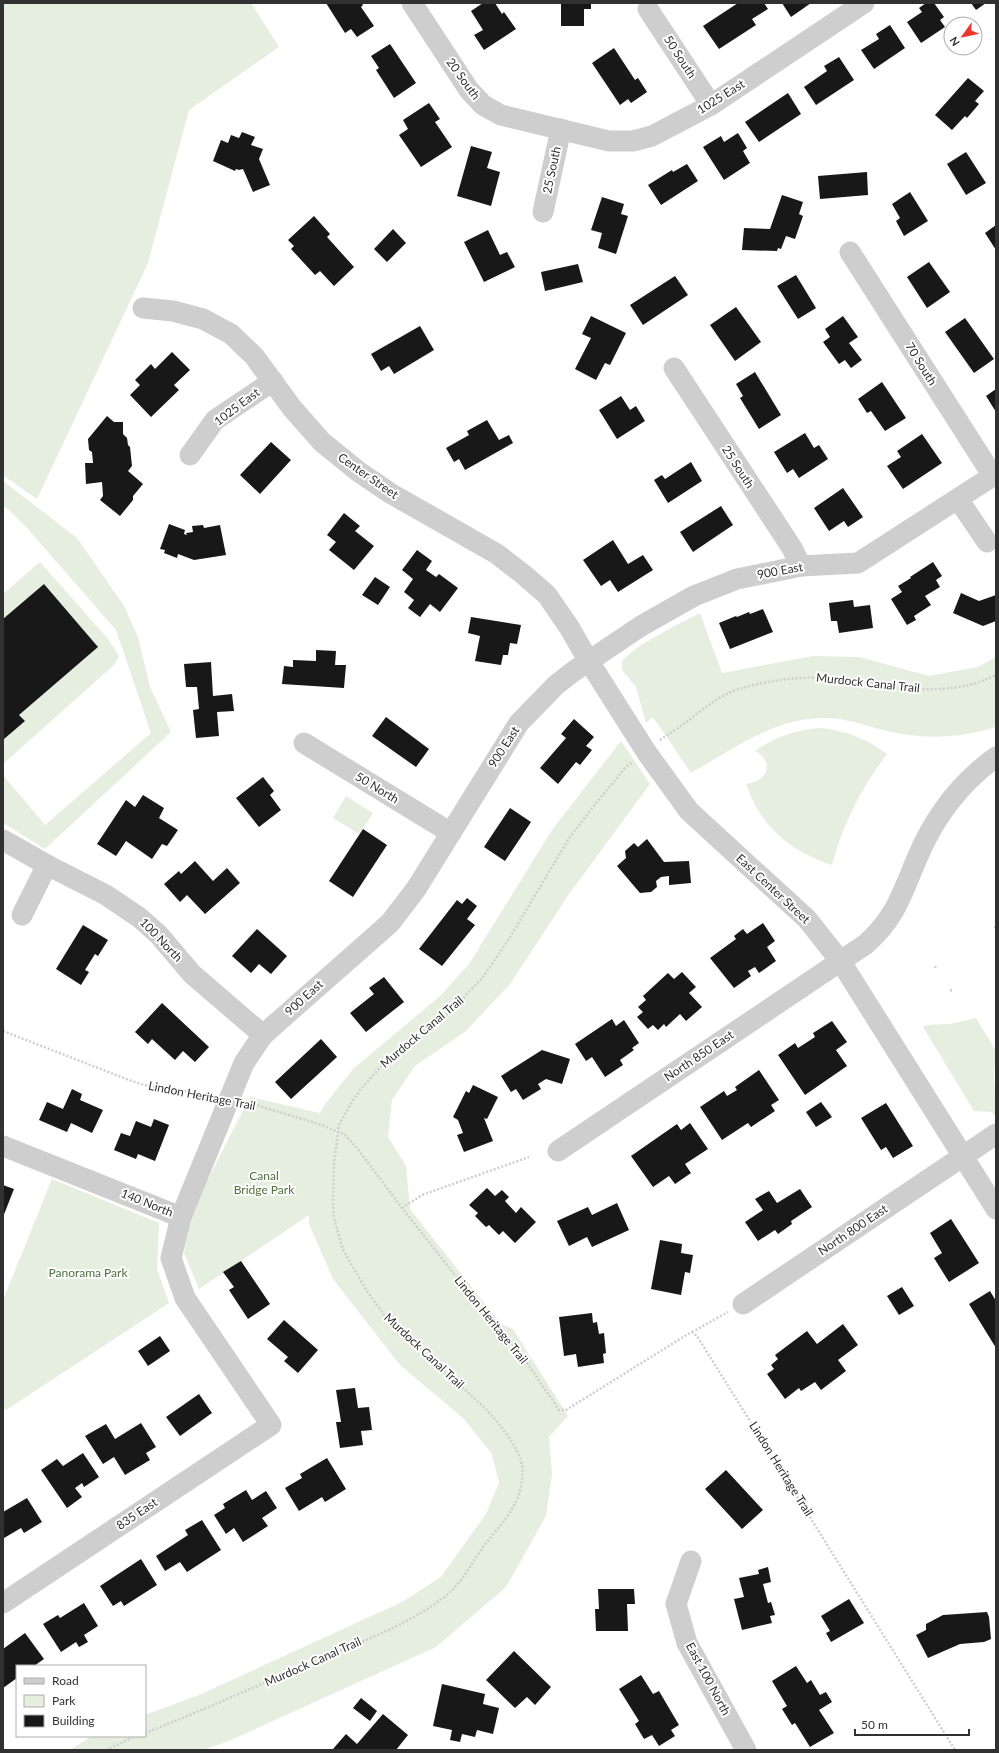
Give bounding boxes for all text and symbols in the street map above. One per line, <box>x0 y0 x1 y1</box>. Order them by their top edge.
north arrow <box>943 16 983 56</box>
street label: 50 South <box>661 33 700 81</box>
text: N <box>946 35 962 49</box>
street label: 20 South <box>443 55 484 103</box>
street label: 1025 East <box>694 76 748 117</box>
street label: 25 South <box>539 145 564 195</box>
street label: 70 South <box>902 339 940 388</box>
street label: 1025 East <box>211 384 263 429</box>
street label: 25 South <box>719 443 758 491</box>
street label: Center Street <box>335 449 402 502</box>
street label: 900 East <box>756 559 805 582</box>
street label: Murdock Canal Trail <box>815 670 921 695</box>
street label: 900 East <box>485 723 523 770</box>
street label: 50 North <box>353 769 402 806</box>
street label: East Center Street <box>733 851 814 927</box>
street label: 100 North <box>137 915 186 965</box>
street label: 900 East <box>281 976 326 1019</box>
street label: Murdock Canal Trail <box>377 992 466 1071</box>
street label: North 850 East <box>661 1026 737 1084</box>
street label: Lindon Heritage Trail <box>147 1078 257 1113</box>
park label: Canal Bridge Park <box>234 1168 295 1197</box>
street label: 140 North <box>119 1185 176 1220</box>
street label: North 800 East <box>815 1200 891 1258</box>
park label: Panorama Park <box>48 1265 128 1280</box>
street label: Lindon Heritage Trail <box>451 1273 531 1367</box>
street label: Murdock Canal Trail <box>381 1310 468 1392</box>
street label: Lindon Heritage Trail <box>746 1419 817 1519</box>
street label: 835 East <box>113 1494 161 1533</box>
street label: Murdock Canal Trail <box>262 1634 363 1690</box>
street label: East 100 North <box>683 1640 734 1718</box>
legend <box>16 1665 146 1737</box>
text: Road <box>52 1673 79 1688</box>
text: Park <box>52 1693 76 1708</box>
scale bar <box>855 1711 969 1737</box>
text: Building <box>52 1713 95 1728</box>
text: 50 m <box>861 1717 888 1732</box>

